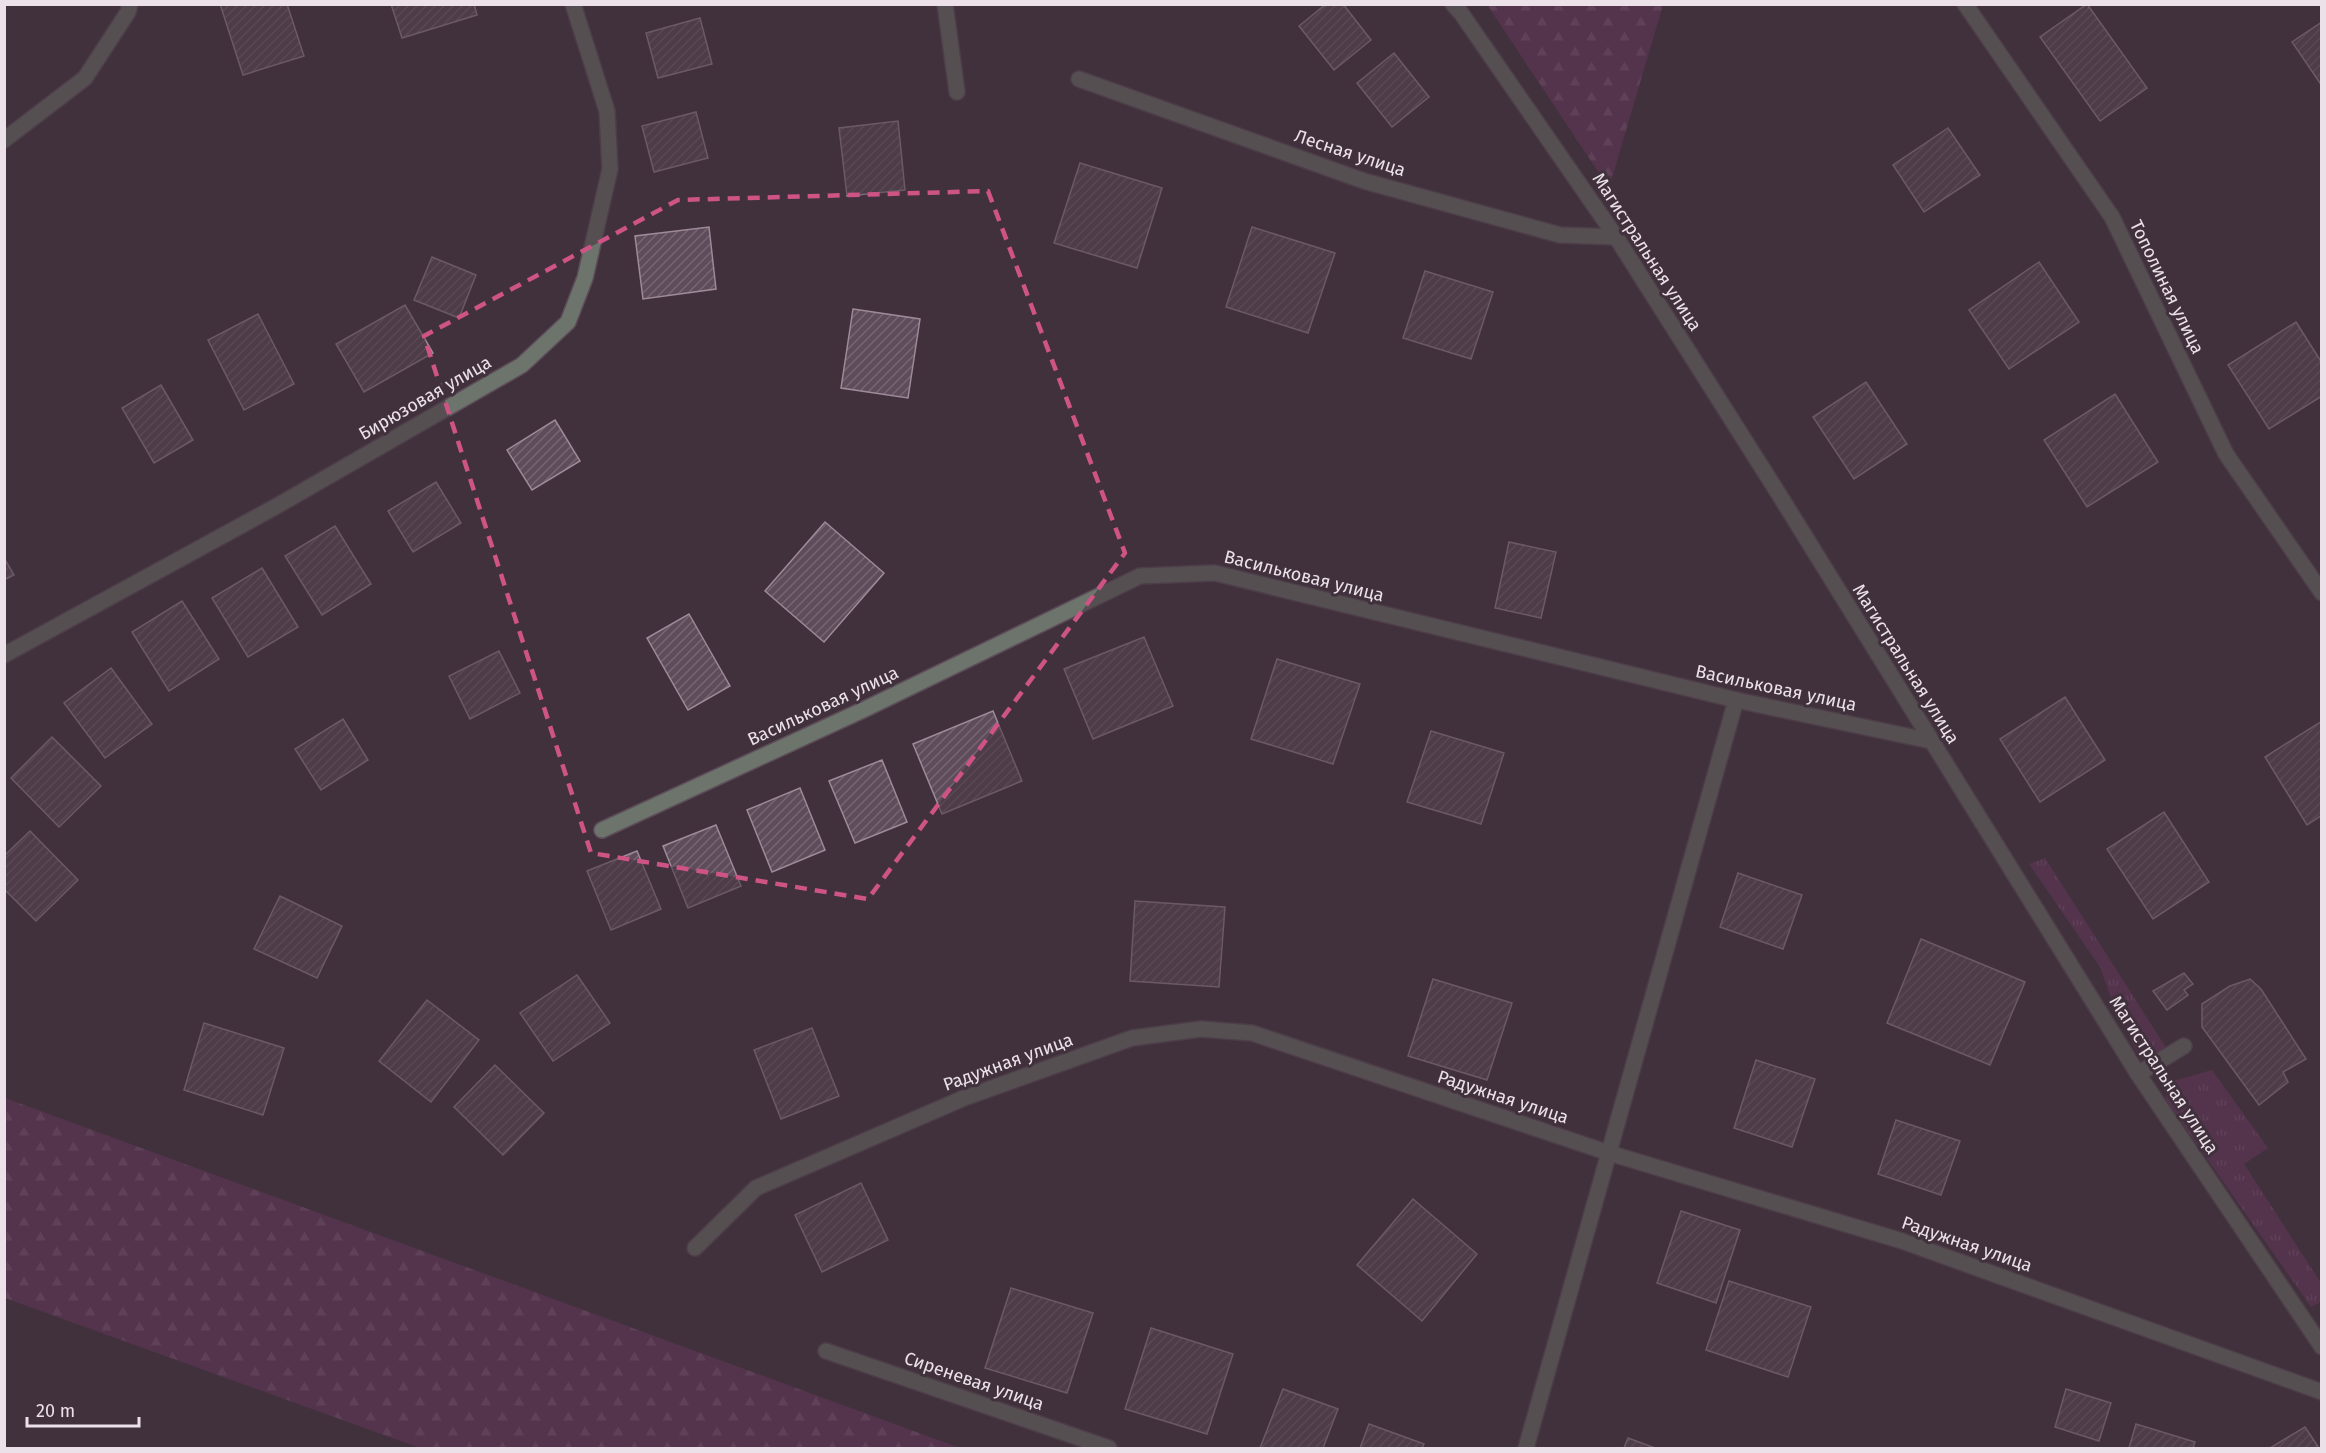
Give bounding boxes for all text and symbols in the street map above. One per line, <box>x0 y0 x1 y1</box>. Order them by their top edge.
street label: Лесная улица <box>1292 125 1408 181</box>
street label: Магистральная улица <box>1588 169 1706 335</box>
street label: Тополиная улица <box>2125 216 2209 358</box>
street label: Бирюзовая улица <box>355 351 495 445</box>
street label: Васильковая улица <box>1222 545 1386 607</box>
street label: Магистральная улица <box>1848 580 1964 748</box>
street label: Васильковая улица <box>1693 660 1859 716</box>
street label: Васильковая улица <box>744 661 902 751</box>
street label: Магистральная улица <box>2105 992 2223 1158</box>
street label: Радужная улица <box>940 1028 1076 1096</box>
street label: Радужная улица <box>1435 1065 1571 1129</box>
street label: Радужная улица <box>1899 1211 2035 1277</box>
street label: Сиреневая улица <box>901 1347 1047 1415</box>
scale bar <box>27 1390 140 1428</box>
text: 20 m <box>36 1400 75 1422</box>

